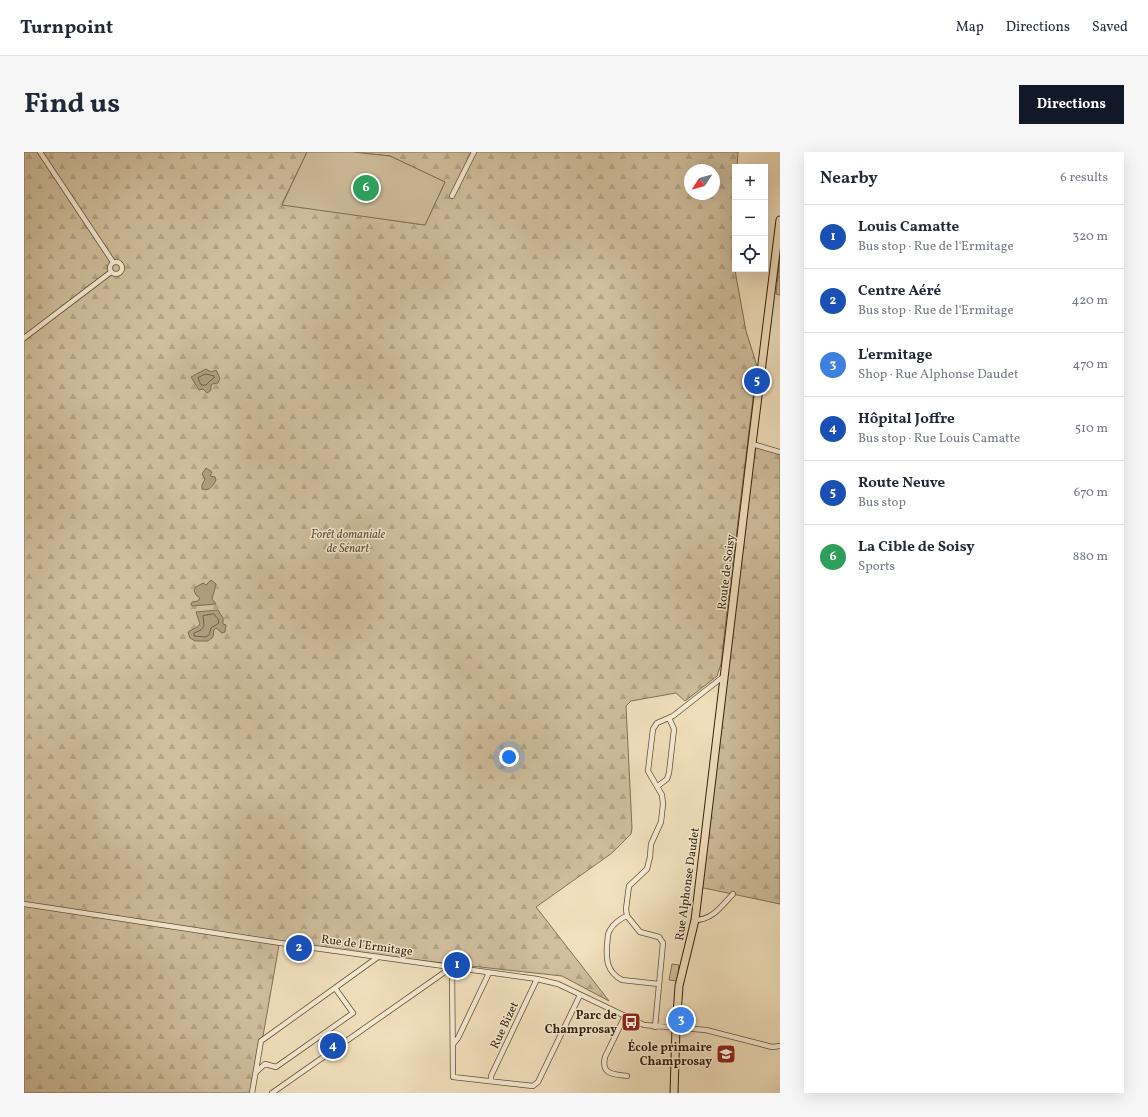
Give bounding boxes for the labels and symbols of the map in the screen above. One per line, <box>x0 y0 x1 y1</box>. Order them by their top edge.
north arrow <box>684 164 720 200</box>
pin: 6 <box>353 173 379 203</box>
pin: 5 <box>744 366 770 396</box>
park label: Forêt domaniale de Sénart <box>311 527 386 557</box>
street label: Route de Soisy <box>714 533 740 611</box>
your location <box>499 747 519 767</box>
street label: Rue Alphonse Daudet <box>672 827 704 942</box>
street label: Rue de l'Ermitage <box>320 932 414 960</box>
pin: 2 <box>286 933 312 963</box>
pin: 1 <box>444 950 470 980</box>
street label: Rue Bizet <box>487 999 523 1051</box>
pin: 3 <box>668 1005 694 1035</box>
place label: Parc de Champrosay <box>545 1008 617 1038</box>
bus stop icon: Parc de Champrosay <box>620 1011 642 1033</box>
pin: 4 <box>320 1031 346 1061</box>
place label: École primaire Champrosay <box>628 1039 712 1070</box>
school or university icon: École primaire Champrosay <box>715 1043 737 1065</box>

